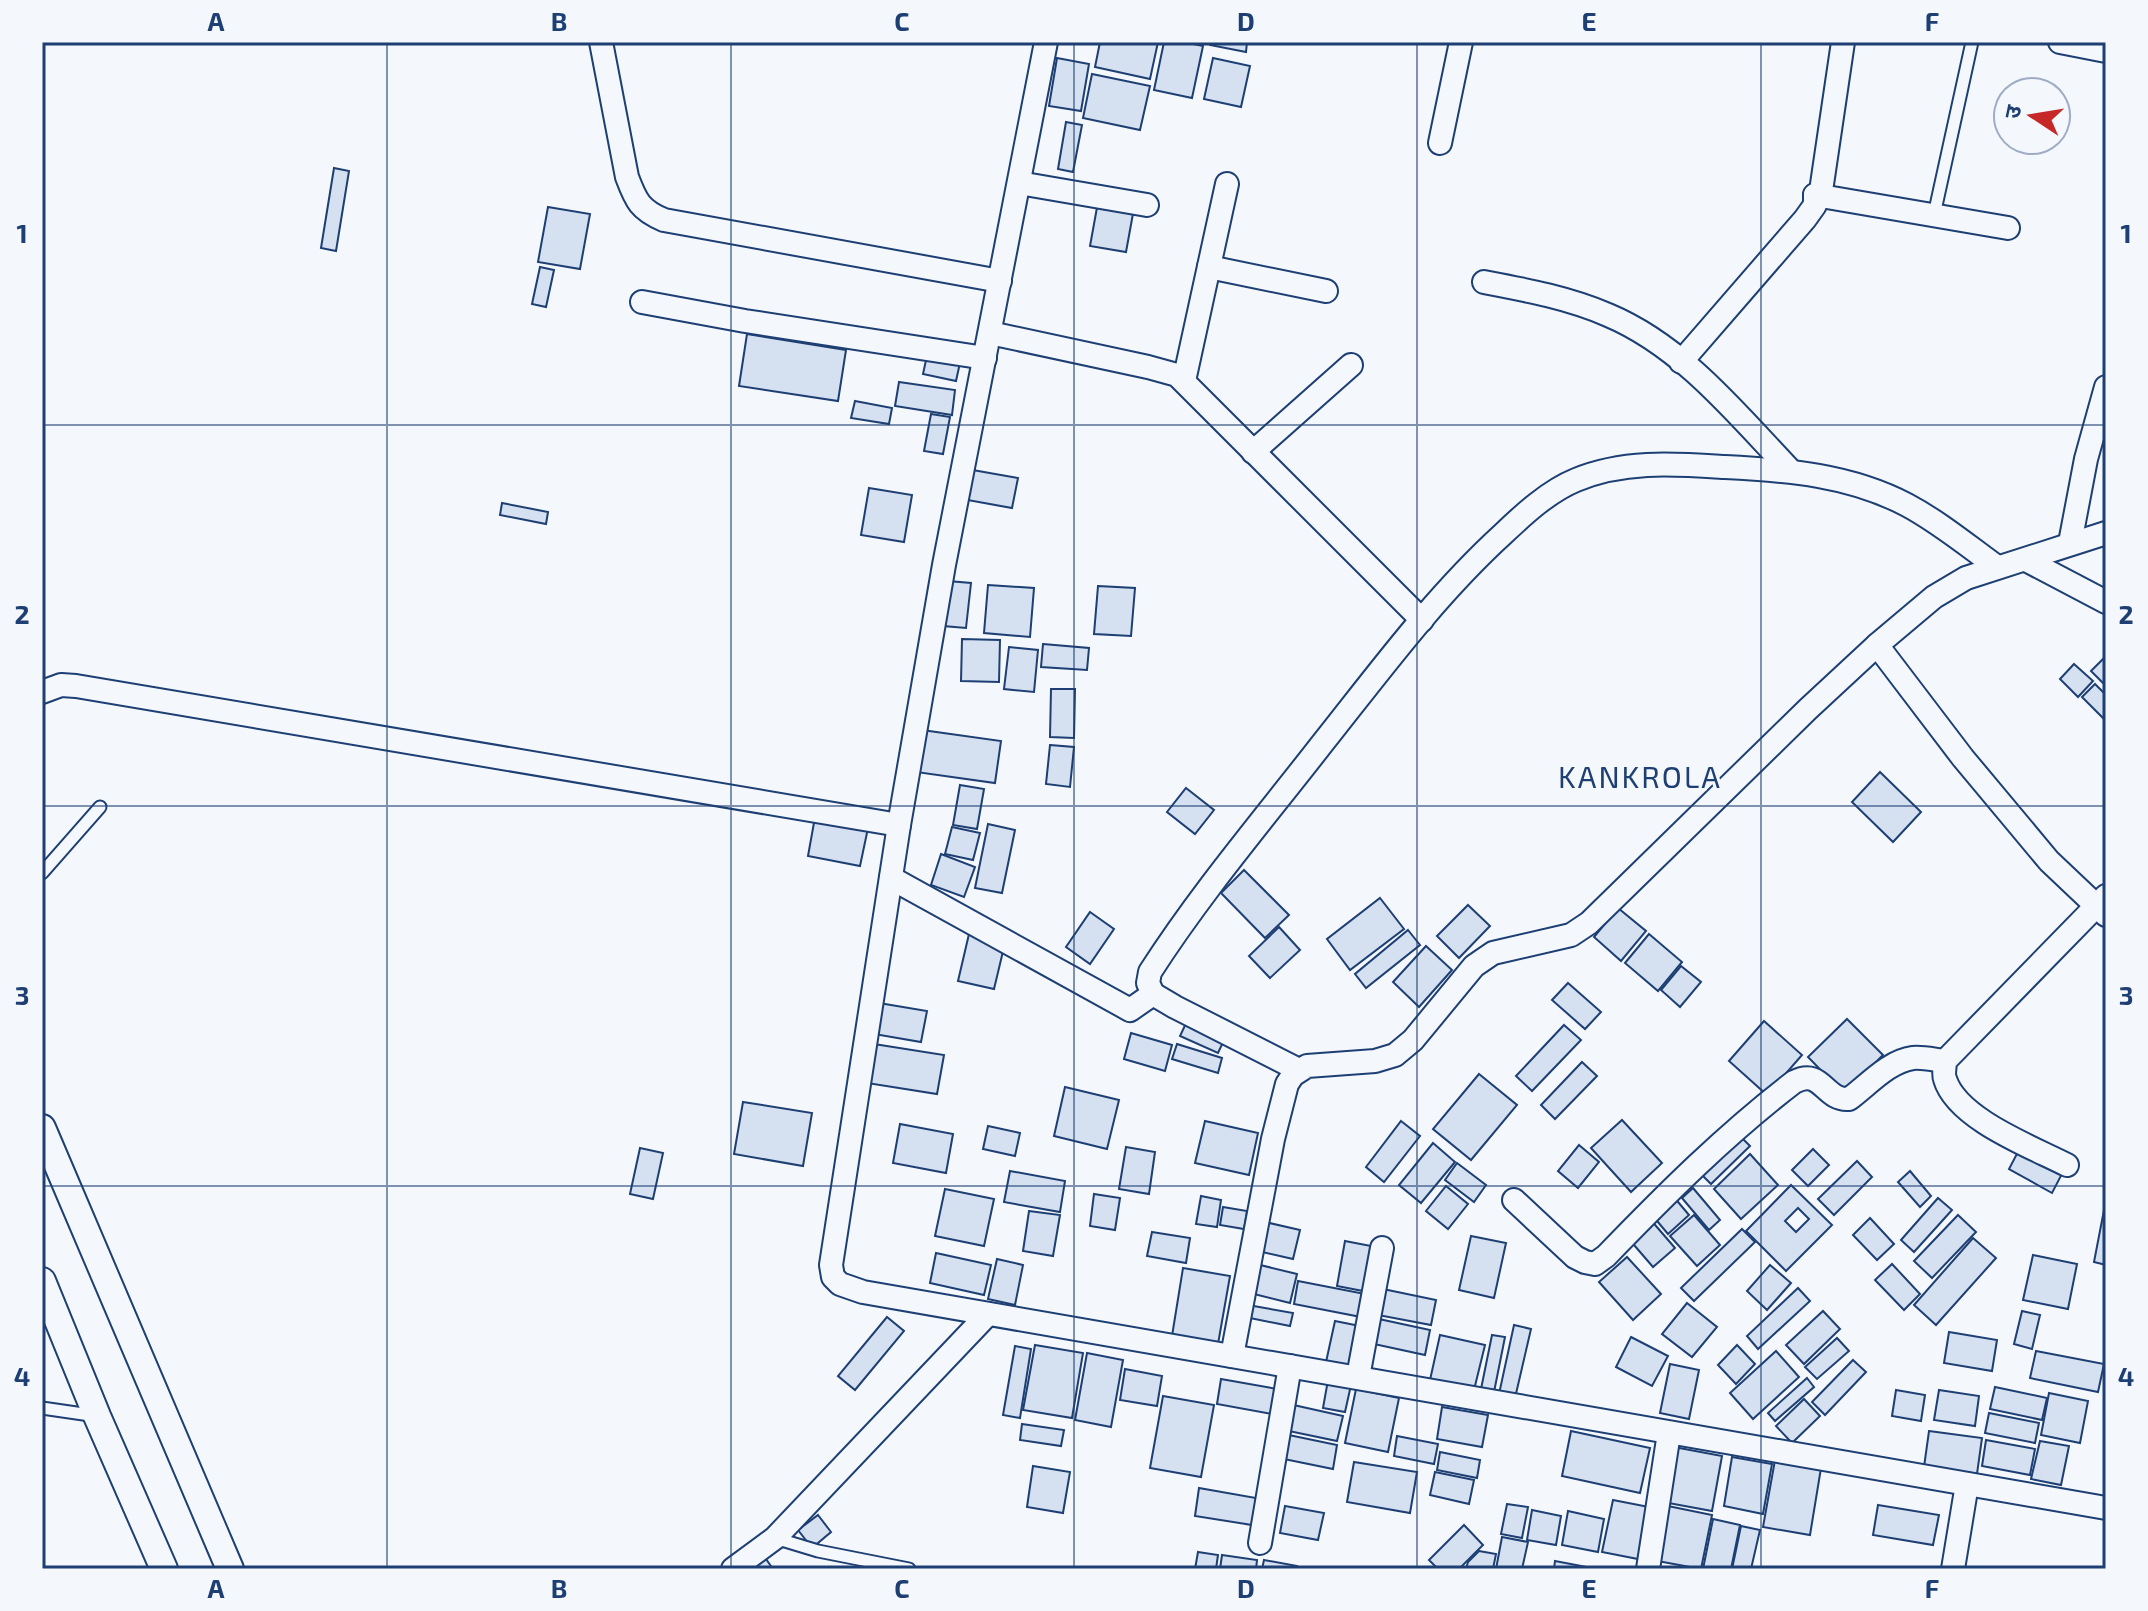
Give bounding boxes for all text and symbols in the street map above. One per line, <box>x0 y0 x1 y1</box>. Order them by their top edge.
text: A <box>208 5 225 36</box>
text: B <box>551 5 567 36</box>
text: C <box>894 5 910 36</box>
text: D <box>1237 5 1255 36</box>
text: E <box>1581 5 1597 36</box>
text: F <box>1925 5 1939 36</box>
north arrow <box>1992 76 2072 156</box>
text: उ <box>1997 102 2026 121</box>
text: 1 <box>16 217 28 248</box>
text: 1 <box>2120 217 2132 248</box>
text: 2 <box>14 598 30 629</box>
text: 2 <box>2118 598 2134 629</box>
district label: KANKROLA <box>1558 758 1722 794</box>
text: 3 <box>15 979 29 1010</box>
text: 3 <box>2119 979 2133 1010</box>
text: 4 <box>14 1360 30 1391</box>
text: 4 <box>2118 1360 2134 1391</box>
text: A <box>208 1572 225 1603</box>
text: B <box>551 1572 567 1603</box>
text: C <box>894 1572 910 1603</box>
text: D <box>1237 1572 1255 1603</box>
text: E <box>1581 1572 1597 1603</box>
text: F <box>1925 1572 1939 1603</box>

